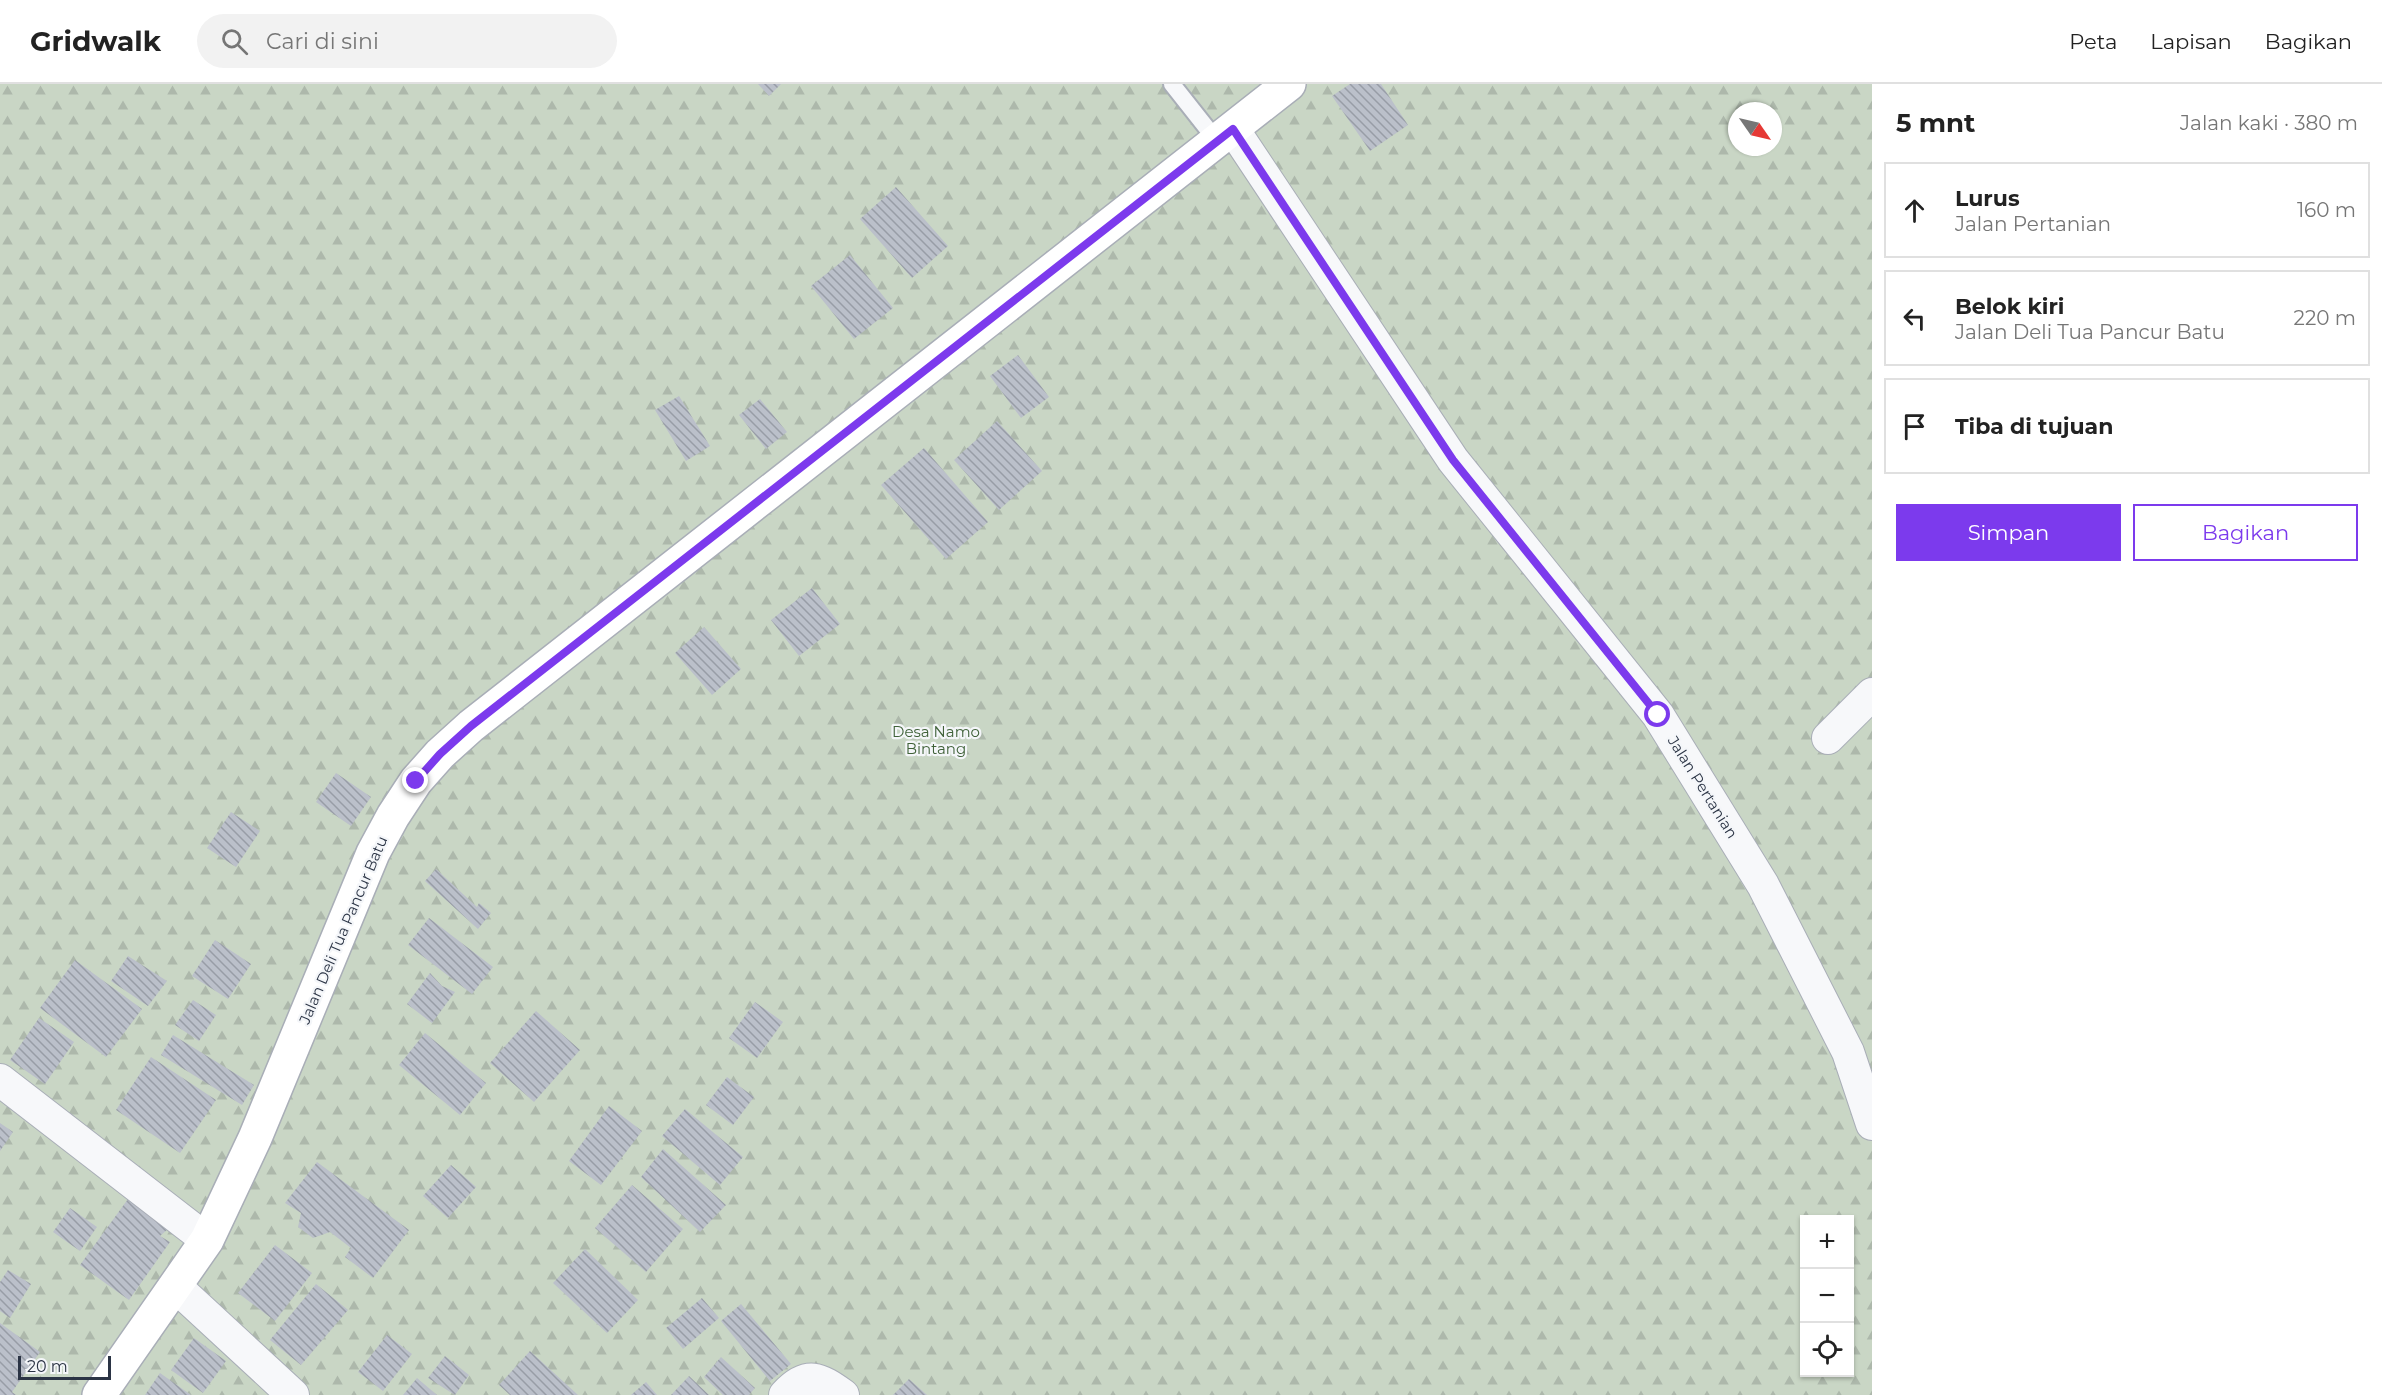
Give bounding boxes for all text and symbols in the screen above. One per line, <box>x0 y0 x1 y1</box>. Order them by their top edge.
search box <box>197 14 617 68</box>
text: Gridwalk <box>30 24 161 58</box>
icon: search <box>218 25 251 58</box>
text: Cari di sini <box>266 28 379 55</box>
text: Peta <box>2069 29 2117 54</box>
text: Lapisan <box>2150 29 2232 54</box>
text: Bagikan <box>2265 29 2352 54</box>
north arrow <box>1728 102 1782 156</box>
text: 5 mnt <box>1896 107 1975 139</box>
text: Jalan kaki · 380 m <box>2180 111 2358 135</box>
text: Lurus <box>1955 185 2020 212</box>
icon: ahead <box>1898 194 1931 227</box>
text: 160 m <box>2297 198 2356 222</box>
text: Jalan Pertanian <box>1955 212 2111 236</box>
text: Belok kiri <box>1955 293 2064 320</box>
icon: left <box>1898 302 1931 335</box>
text: 220 m <box>2294 306 2356 330</box>
text: Jalan Deli Tua Pancur Batu <box>1955 320 2225 344</box>
icon: arrive <box>1898 410 1931 443</box>
text: Tiba di tujuan <box>1955 413 2113 440</box>
button: Simpan <box>1896 504 2121 561</box>
button: Bagikan <box>2133 504 2358 561</box>
route start <box>1644 701 1670 727</box>
park label: Desa Namo Bintang <box>892 722 980 758</box>
street label: Jalan Pertanian <box>1663 732 1742 842</box>
route end <box>402 767 428 793</box>
street label: Jalan Deli Tua Pancur Batu <box>294 833 391 1028</box>
map controls <box>1800 1215 1854 1377</box>
button: + <box>1800 1215 1854 1269</box>
button: − <box>1800 1269 1854 1323</box>
button: locate <box>1800 1323 1854 1377</box>
scale bar <box>18 1353 111 1380</box>
text: 20 m <box>27 1357 68 1376</box>

